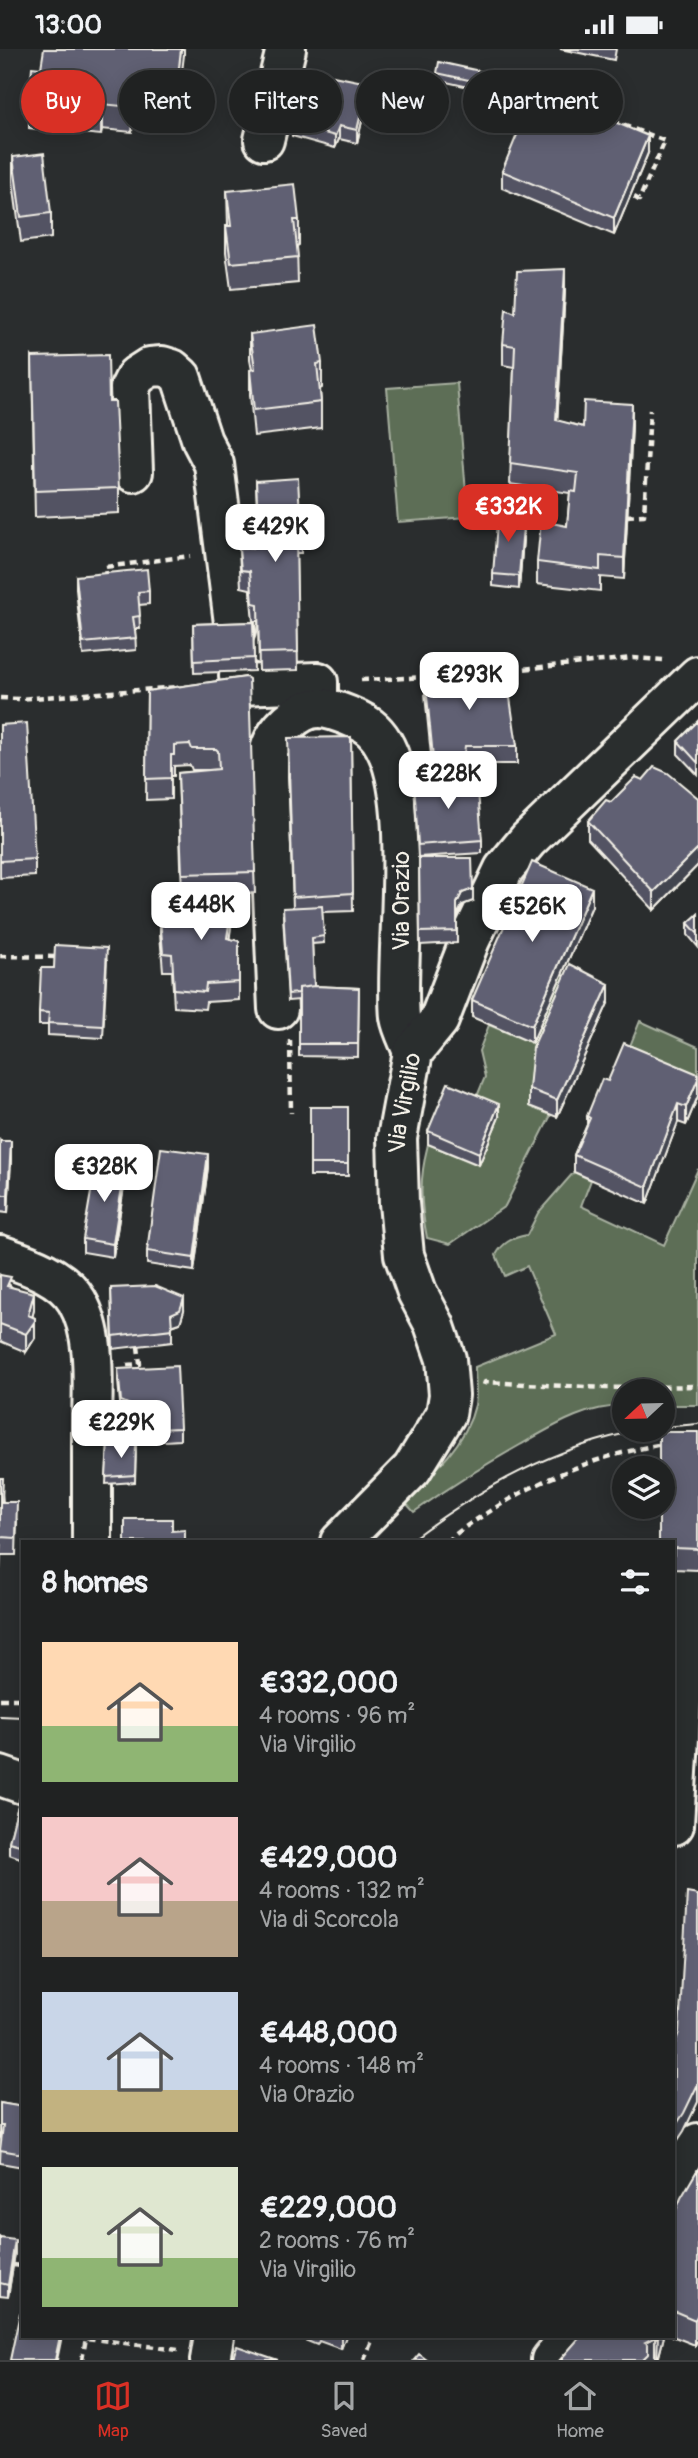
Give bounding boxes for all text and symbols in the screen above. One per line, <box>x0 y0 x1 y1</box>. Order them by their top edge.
text: 13:00 <box>35 9 102 41</box>
chip: Buy <box>21 70 105 133</box>
chip: Rent <box>119 70 215 133</box>
chip: Filters <box>229 70 342 133</box>
chip: New <box>356 70 449 133</box>
chip: Apartment <box>463 70 623 133</box>
pin: €332K <box>459 484 557 544</box>
text: €332K <box>474 492 542 521</box>
pin: €429K <box>226 505 324 564</box>
text: €429K <box>241 512 309 541</box>
pin: €293K <box>420 653 518 712</box>
text: €293K <box>436 660 502 689</box>
pin: €228K <box>399 751 497 811</box>
text: €228K <box>415 759 481 788</box>
street label: Via Orazio <box>387 851 416 951</box>
pin: €448K <box>152 883 250 942</box>
pin: €526K <box>483 885 581 944</box>
text: €448K <box>167 890 235 919</box>
text: €526K <box>498 892 566 921</box>
street label: Via Virgilio <box>383 1050 427 1153</box>
pin: €328K <box>55 1145 153 1204</box>
text: €328K <box>71 1152 137 1181</box>
north arrow <box>612 1379 676 1442</box>
map controls <box>612 1379 675 1519</box>
pin: €229K <box>72 1401 170 1460</box>
text: €229K <box>88 1408 154 1437</box>
button: layers <box>612 1456 675 1519</box>
icon: filters <box>616 1563 654 1601</box>
text: 8 homes <box>42 1564 148 1601</box>
text: €332,000 <box>259 1664 398 1701</box>
icon: home <box>98 1670 182 1754</box>
text: 4 rooms · 96 m² <box>259 1701 415 1730</box>
text: Via Virgilio <box>259 1730 356 1759</box>
text: €429,000 <box>259 1839 398 1876</box>
icon: home <box>98 1845 182 1929</box>
text: 4 rooms · 132 m² <box>259 1876 425 1905</box>
text: Via di Scorcola <box>259 1905 399 1934</box>
text: €448,000 <box>259 2014 398 2051</box>
icon: home <box>98 2020 182 2104</box>
text: 4 rooms · 148 m² <box>259 2051 424 2080</box>
text: Via Orazio <box>259 2080 355 2109</box>
text: €229,000 <box>259 2189 397 2226</box>
icon: home <box>98 2195 182 2279</box>
text: 2 rooms · 76 m² <box>259 2226 415 2255</box>
text: Via Virgilio <box>259 2255 356 2284</box>
tab: Map <box>94 2377 132 2443</box>
tab: Saved <box>320 2377 368 2443</box>
tab: Home <box>556 2377 604 2443</box>

